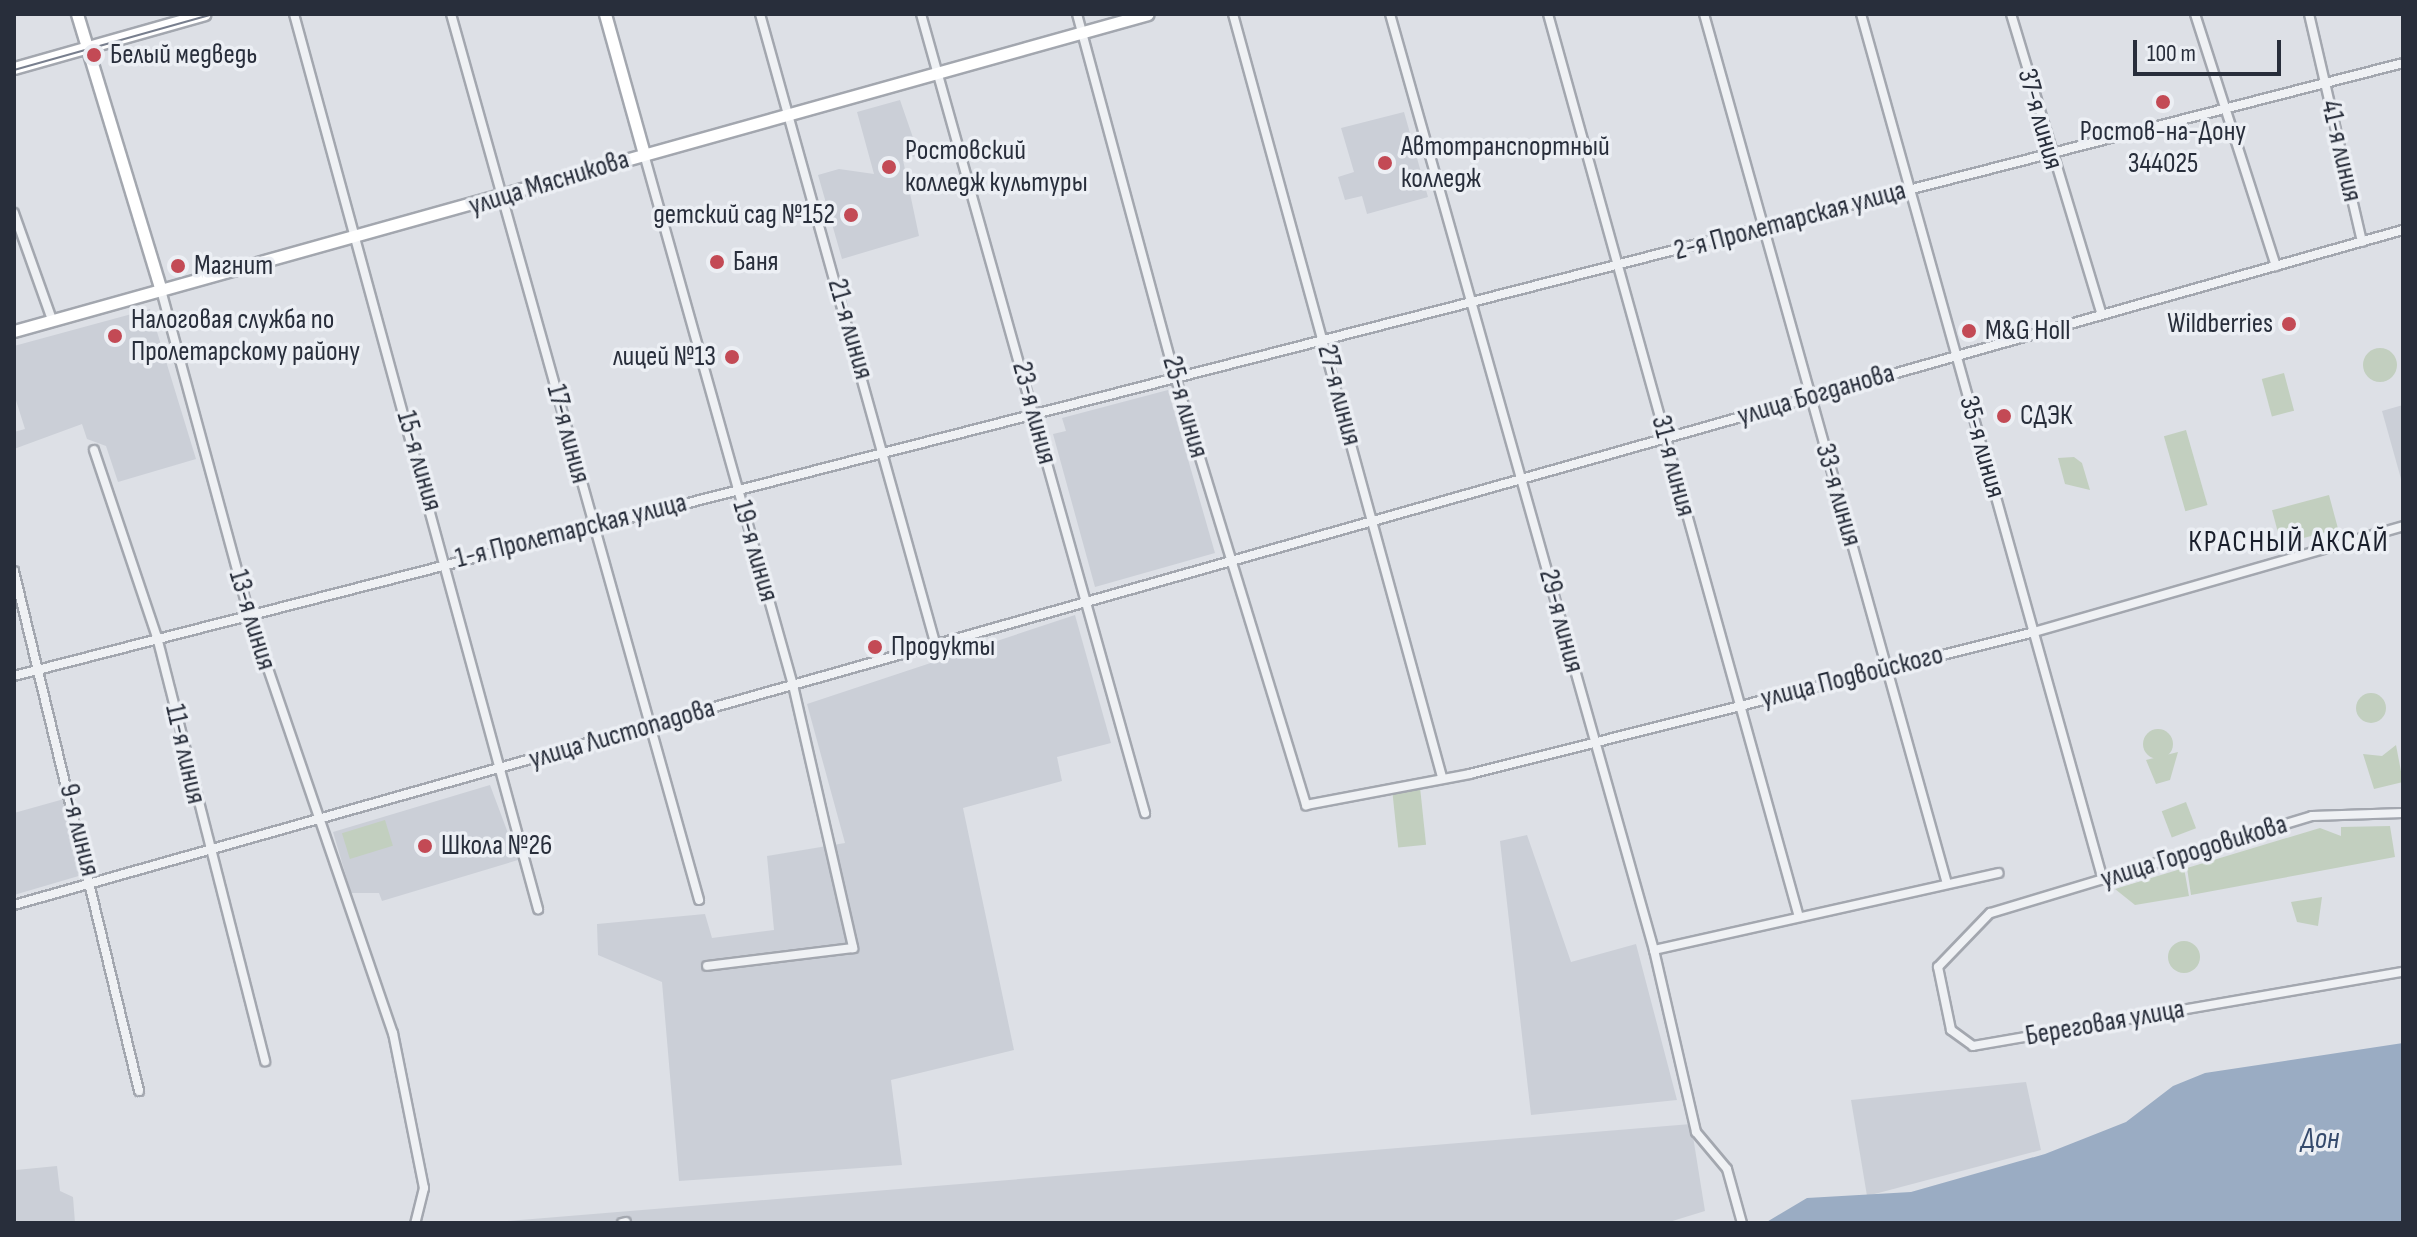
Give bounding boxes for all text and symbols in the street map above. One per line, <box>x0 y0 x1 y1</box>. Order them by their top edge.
scale bar <box>2137 24 2285 74</box>
place label: Белый медведь <box>110 38 257 72</box>
text: 100 m <box>2147 39 2196 68</box>
marker: Белый медведь <box>85 46 103 64</box>
street label: 37-я линия <box>2010 65 2070 173</box>
marker: Ростов-на-Дону 344025 <box>2154 93 2172 111</box>
street label: 41-я линия <box>2313 97 2369 205</box>
place label: Ростов-на-Дону 344025 <box>2080 115 2246 181</box>
place label: Автотранспортный колледж <box>1401 130 1610 196</box>
place label: Ростовский колледж культуры <box>905 134 1088 200</box>
street label: улица Мясникова <box>465 143 633 223</box>
marker: Автотранспортный колледж <box>1376 154 1394 172</box>
marker: Ростовский колледж культуры <box>880 158 898 176</box>
street label: 2-я Пролетарская улица <box>1670 174 1910 268</box>
place label: детский сад №152 <box>653 198 835 232</box>
marker: детский сад №152 <box>842 206 860 224</box>
place label: Баня <box>733 245 779 279</box>
place label: Магнит <box>194 249 273 283</box>
marker: Баня <box>708 253 726 271</box>
marker: Магнит <box>169 257 187 275</box>
street label: 21-я линия <box>820 275 880 383</box>
place label: Налоговая служба по Пролетарскому району <box>131 303 360 369</box>
place label: Wildberries <box>2167 307 2273 341</box>
place label: M&G Holl <box>1985 314 2071 348</box>
marker: Wildberries <box>2280 315 2298 333</box>
marker: M&G Holl <box>1960 322 1978 340</box>
marker: Налоговая служба по Пролетарскому району <box>106 327 124 345</box>
place label: лицей №13 <box>613 340 716 374</box>
street label: 27-я линия <box>1309 341 1369 449</box>
marker: лицей №13 <box>723 348 741 366</box>
street label: 25-я линия <box>1154 352 1216 462</box>
street label: улица Богданова <box>1734 357 1898 433</box>
street label: 23-я линия <box>1004 358 1064 468</box>
street label: 17-я линия <box>539 381 597 487</box>
street label: 35-я линия <box>1951 392 2013 502</box>
place label: СДЭК <box>2020 399 2072 433</box>
street label: 15-я линия <box>389 407 449 515</box>
marker: СДЭК <box>1995 407 2013 425</box>
street label: 31-я линия <box>1643 412 1703 520</box>
street label: 33-я линия <box>1807 440 1869 550</box>
street label: 1-я Пролетарская улица <box>452 486 690 576</box>
street label: 19-я линия <box>725 497 785 605</box>
district label: КРАСНЫЙ АКСАЙ <box>2188 524 2390 560</box>
street label: 13-я линия <box>221 566 283 674</box>
street label: 29-я линия <box>1531 566 1591 676</box>
place label: Продукты <box>891 630 995 664</box>
marker: Продукты <box>866 638 884 656</box>
street label: улица Подвойского <box>1757 638 1947 716</box>
street label: улица Листопадова <box>525 691 719 777</box>
street label: 11-я линия <box>157 701 213 807</box>
street label: 9-я линия <box>51 780 107 880</box>
street label: улица Городовикова <box>2097 808 2291 896</box>
place label: Школа №26 <box>441 829 552 863</box>
marker: Школа №26 <box>416 837 434 855</box>
street label: Береговая улица <box>2023 992 2187 1054</box>
water label: Дон <box>2301 1121 2339 1157</box>

